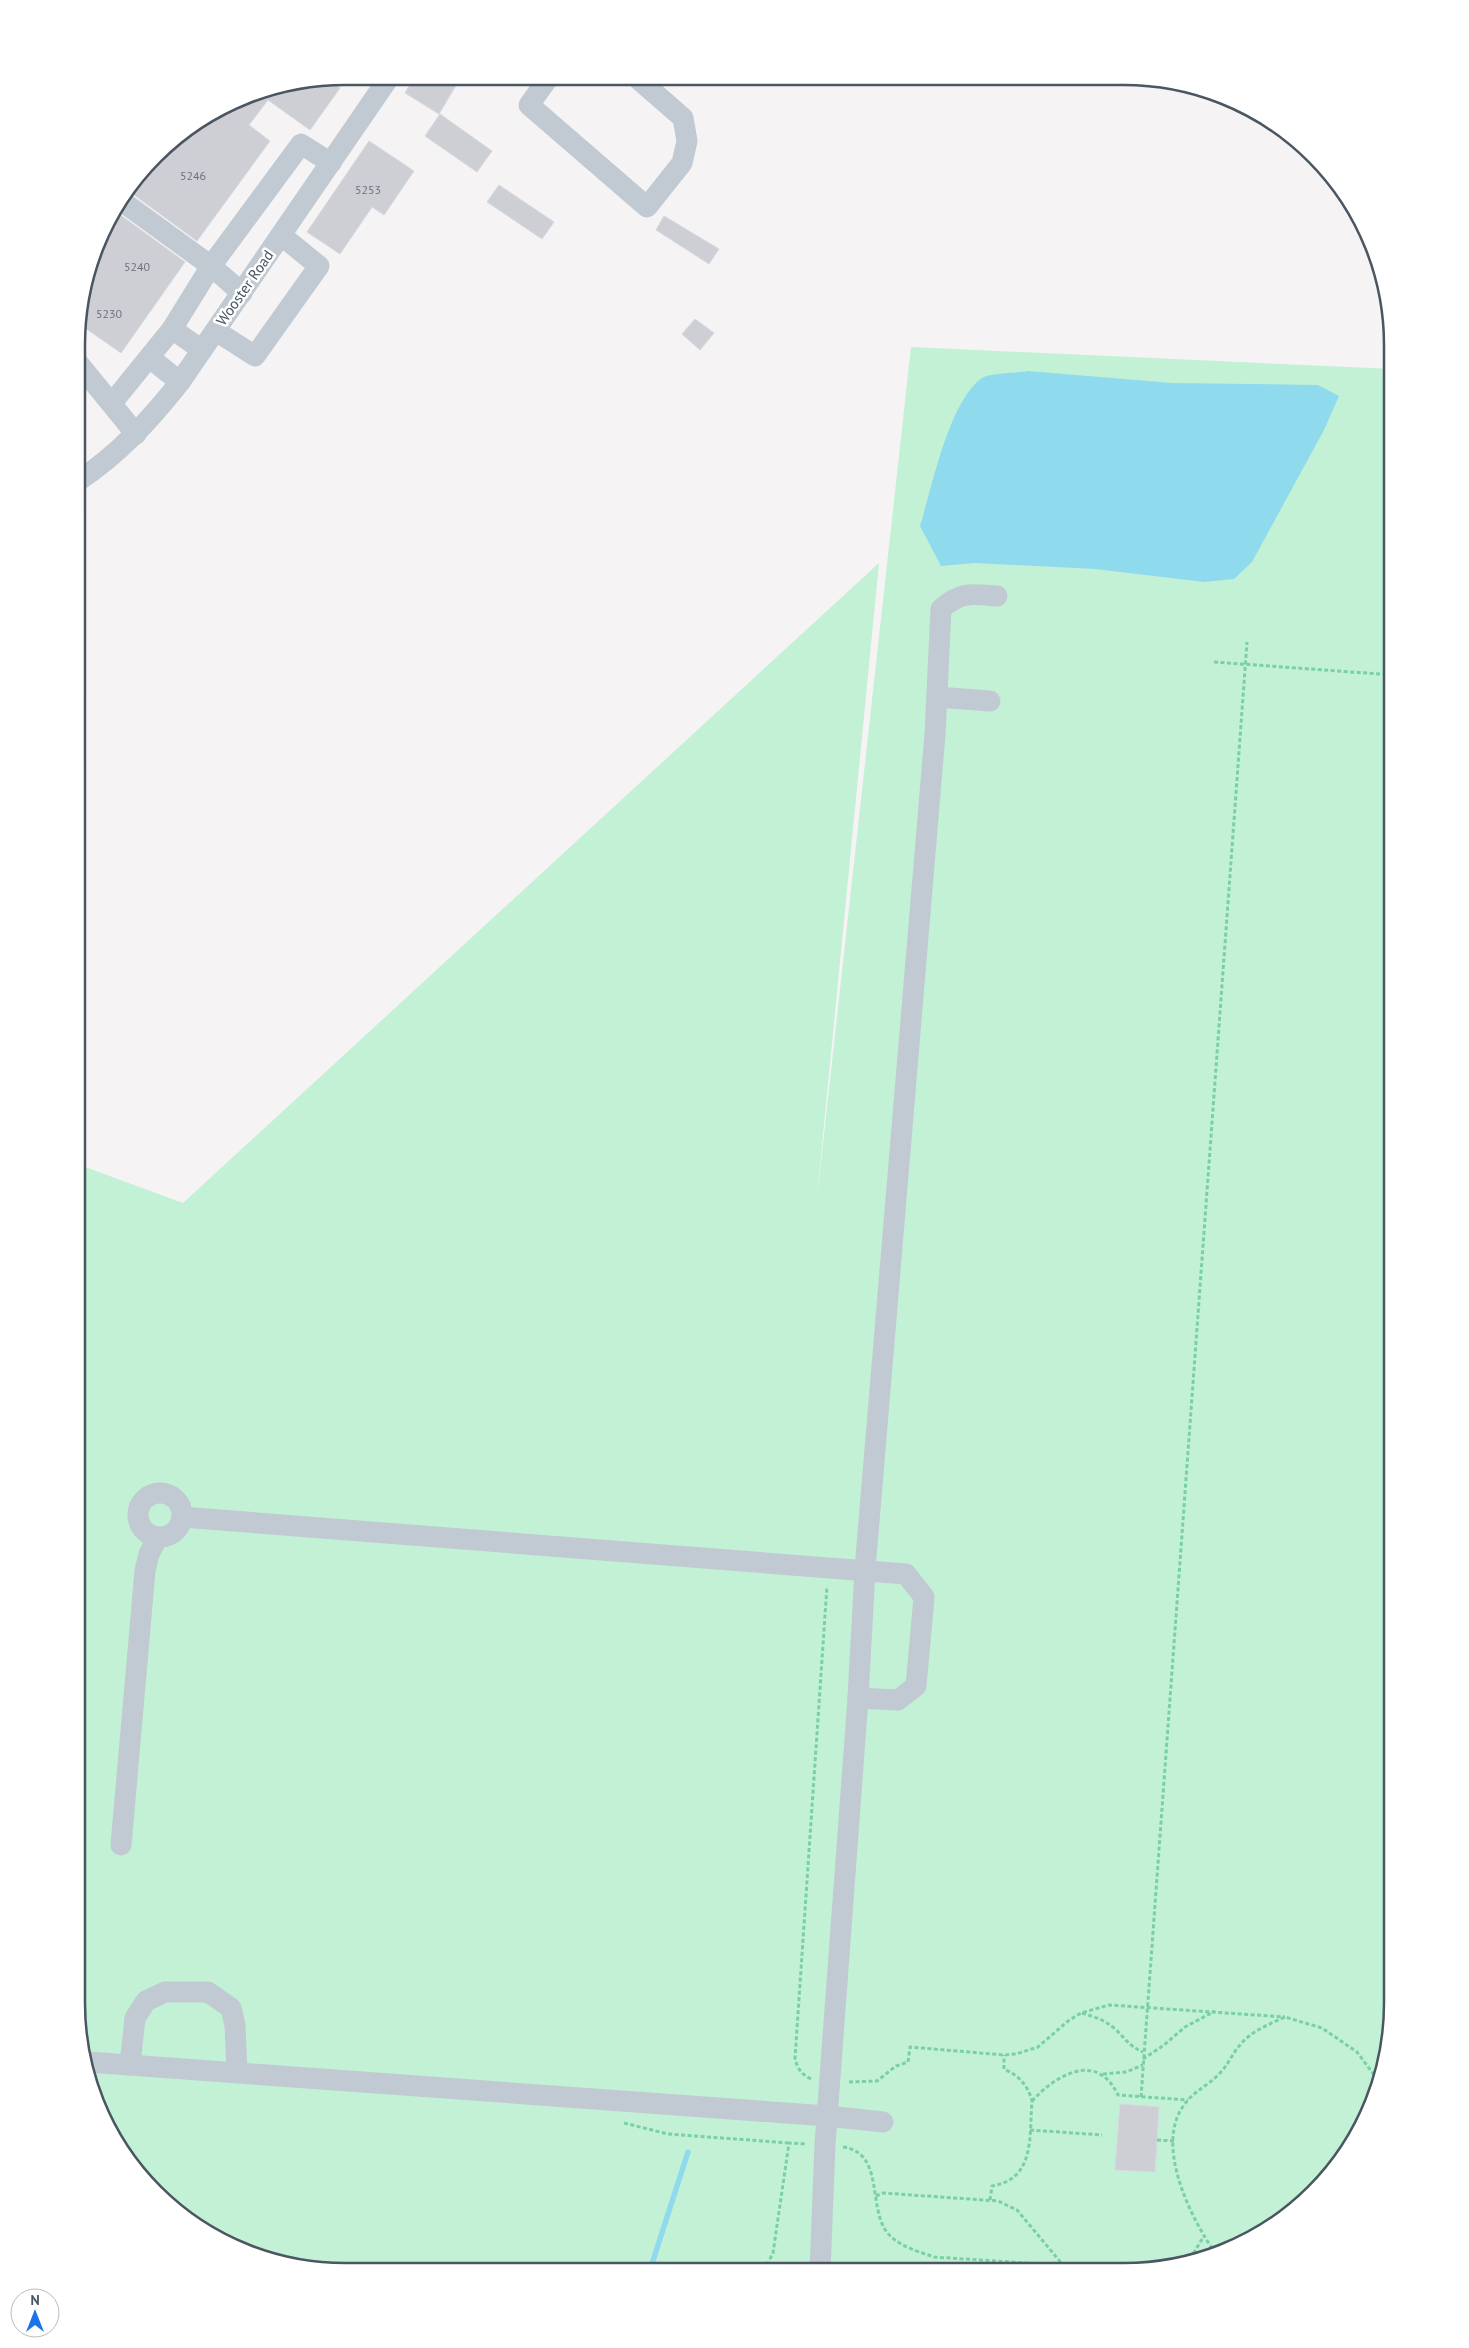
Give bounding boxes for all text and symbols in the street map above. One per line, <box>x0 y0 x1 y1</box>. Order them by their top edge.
house number: 5246 <box>180 168 206 183</box>
house number: 5253 <box>355 182 381 197</box>
street label: Wooster Road <box>212 246 277 329</box>
house number: 5240 <box>124 259 151 274</box>
house number: 5230 <box>96 306 123 321</box>
north arrow <box>10 2288 60 2338</box>
text: N <box>30 2291 40 2309</box>

